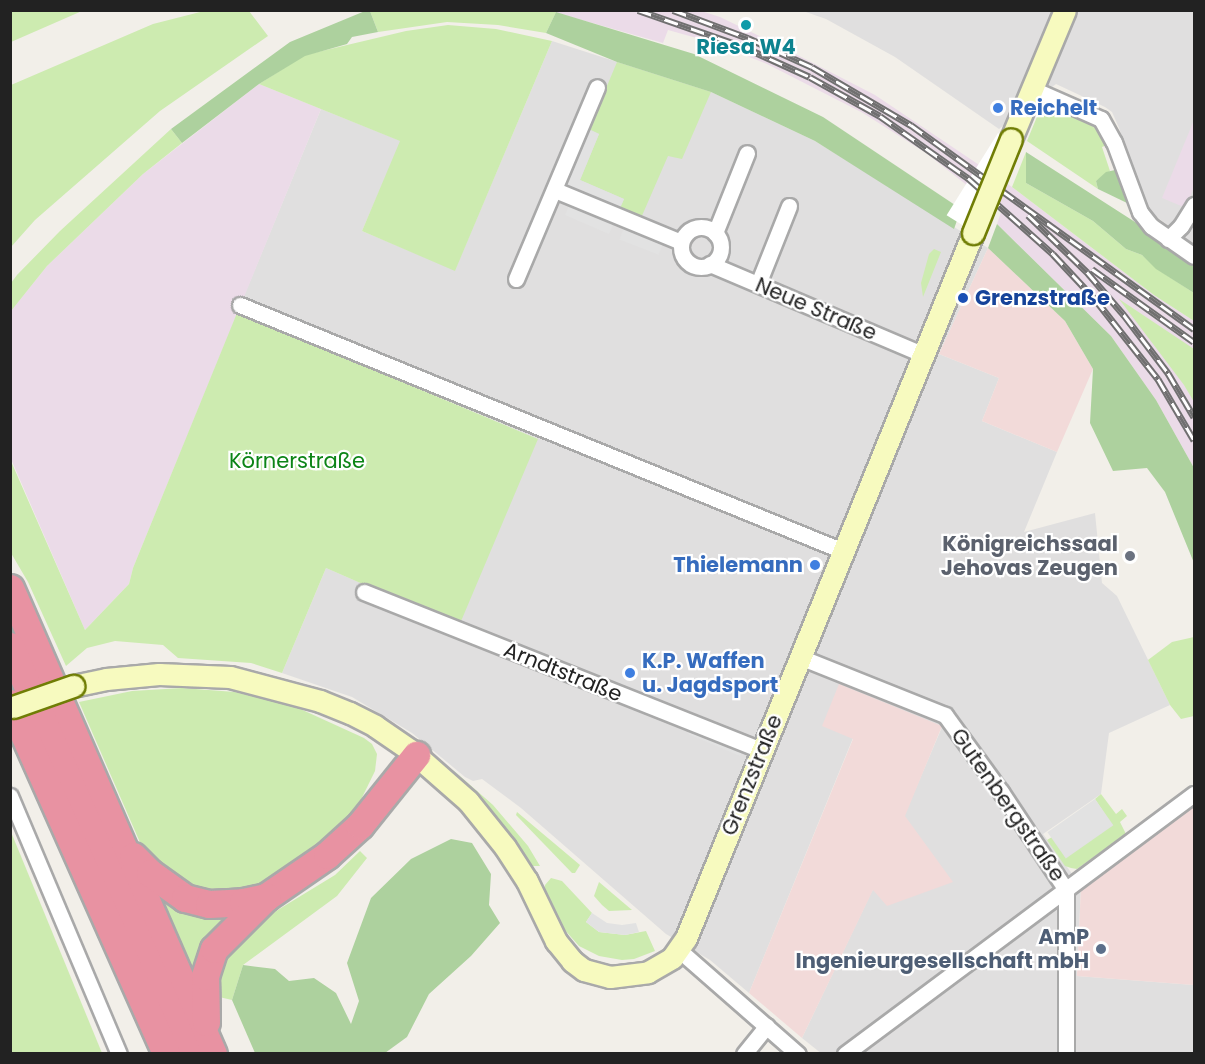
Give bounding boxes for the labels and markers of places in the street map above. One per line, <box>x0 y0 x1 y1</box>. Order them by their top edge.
marker: Riesa W4 <box>739 18 753 32</box>
place label: Riesa W4 <box>696 34 796 60</box>
place label: Reichelt <box>1010 95 1097 121</box>
marker: Reichelt <box>991 101 1005 115</box>
place label: Grenzstraße <box>975 285 1110 311</box>
marker: Grenzstraße <box>956 291 970 305</box>
place label: Königreichssaal Jehovas Zeugen <box>941 531 1118 581</box>
marker: Königreichssaal Jehovas Zeugen <box>1123 549 1137 563</box>
place label: Thielemann <box>673 552 803 578</box>
marker: Thielemann <box>808 558 822 572</box>
place label: K.P. Waffen u. Jagdsport <box>642 648 778 698</box>
marker: K.P. Waffen u. Jagdsport <box>623 666 637 680</box>
place label: AmP Ingenieurgesellschaft mbH <box>796 924 1089 974</box>
marker: AmP Ingenieurgesellschaft mbH <box>1094 942 1108 956</box>

